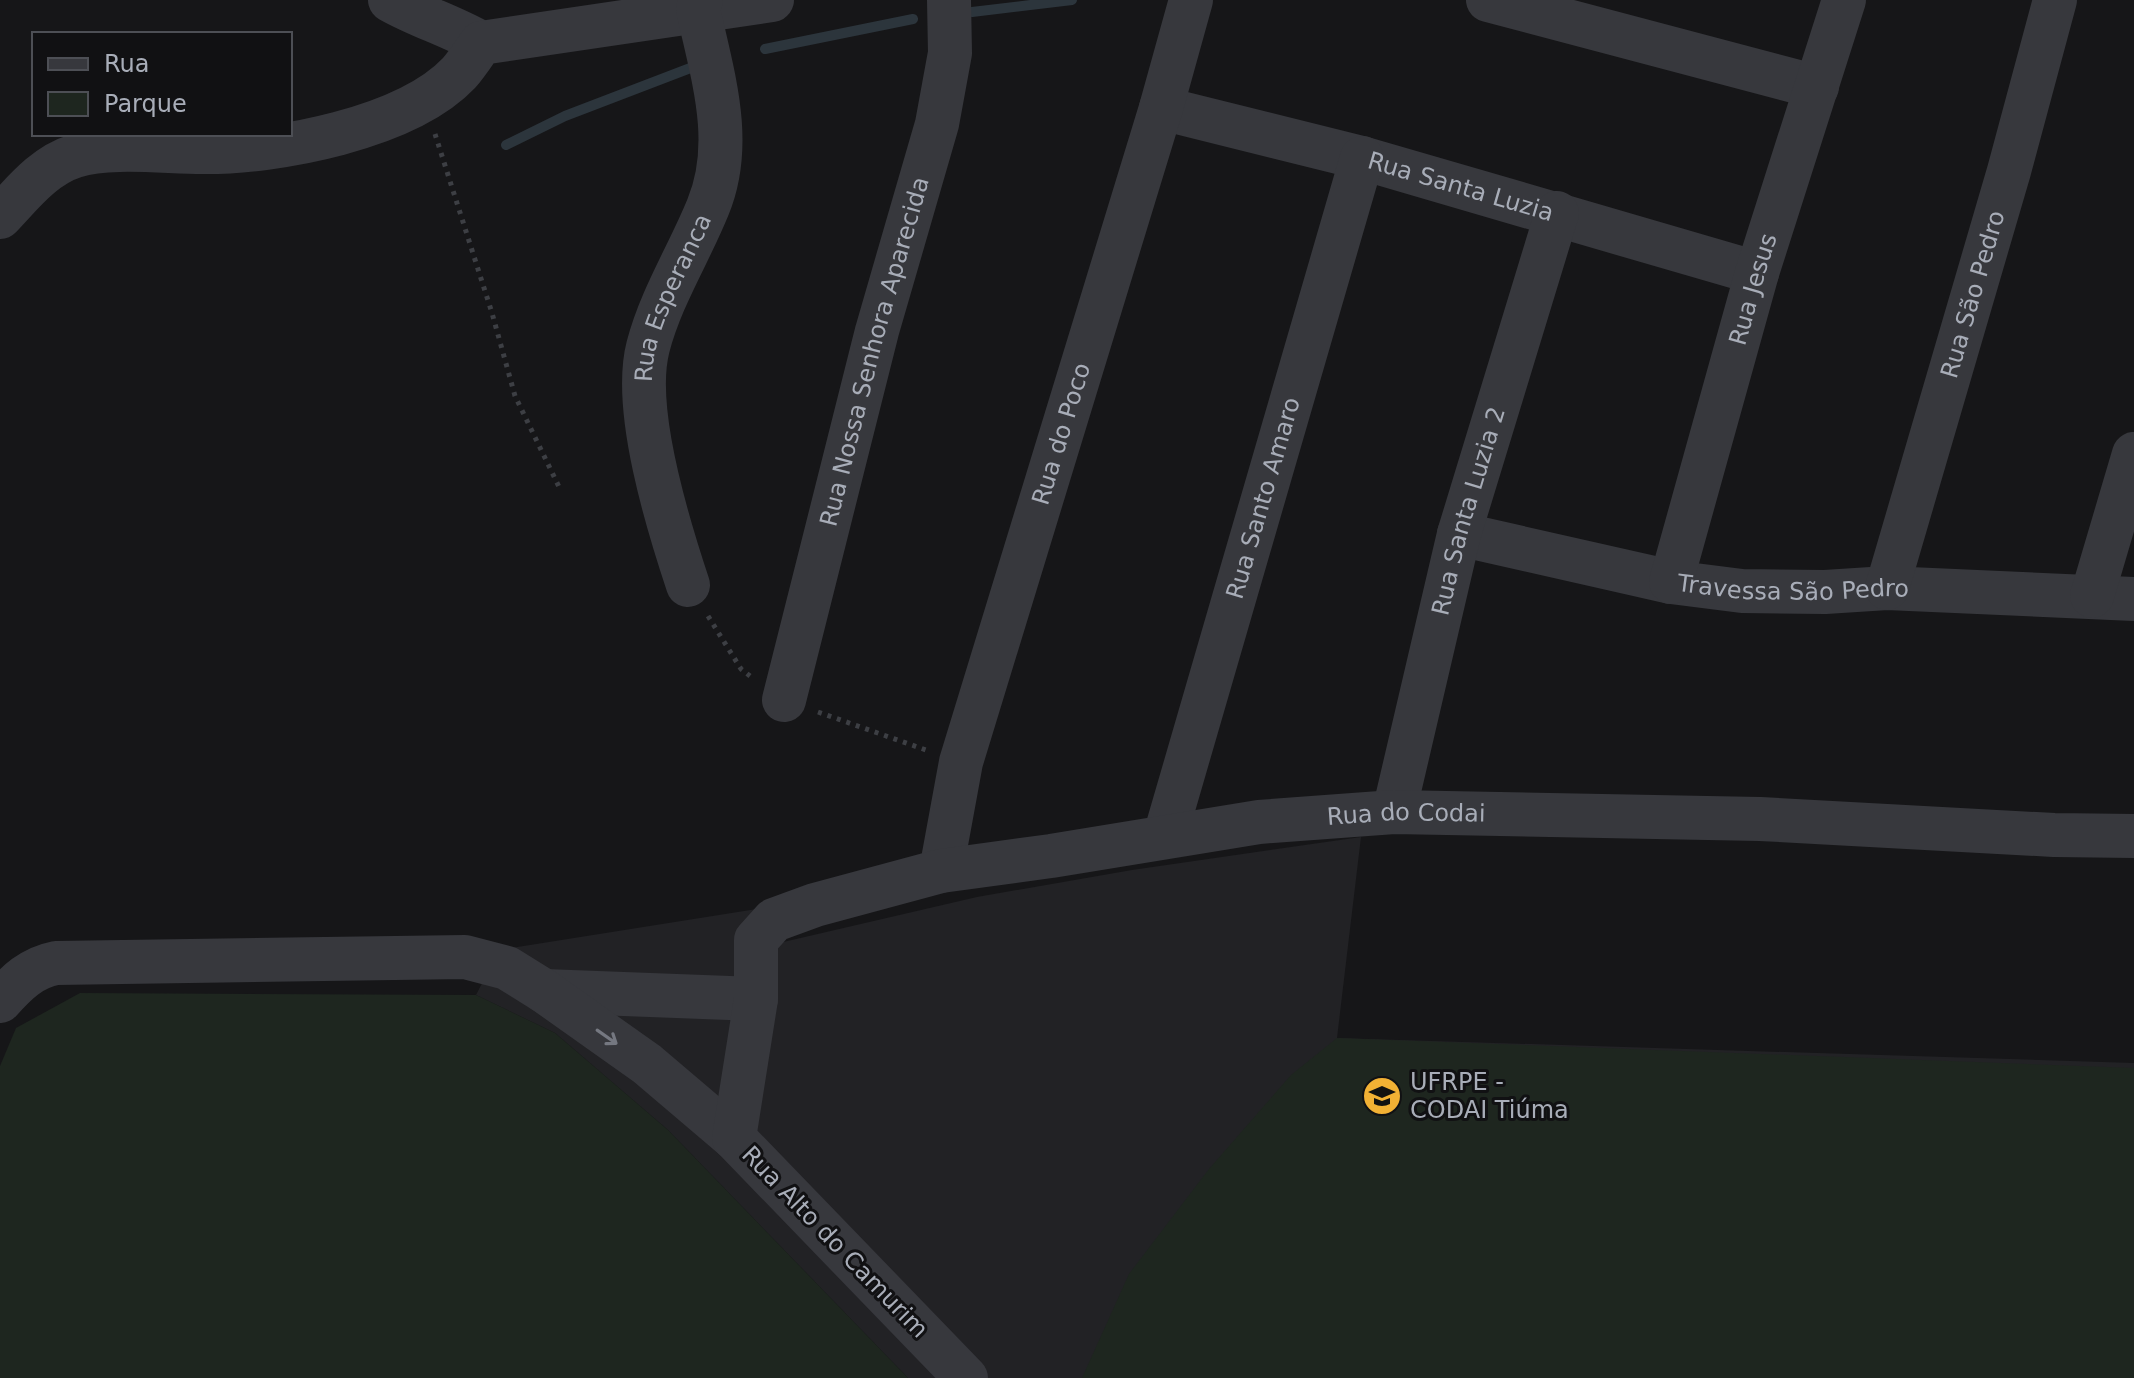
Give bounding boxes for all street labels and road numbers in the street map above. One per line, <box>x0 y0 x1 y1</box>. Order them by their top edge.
street label: Rua Santa Luzia <box>1365 146 1557 227</box>
street label: Rua Nossa Senhora Aparecida <box>814 174 935 529</box>
street label: Rua São Pedro <box>1935 207 2011 381</box>
street label: Rua Esperanca <box>630 210 717 382</box>
street label: Rua Jesus <box>1724 230 1783 348</box>
street label: Rua do Poco <box>1026 359 1096 508</box>
street label: Rua Santo Amaro <box>1221 394 1306 602</box>
street label: Rua Santa Luzia 2 <box>1426 404 1511 618</box>
street label: Travessa São Pedro <box>1675 569 1910 606</box>
street label: Rua do Codai <box>1326 798 1486 831</box>
street label: Rua Alto do Camurim <box>736 1140 934 1344</box>

